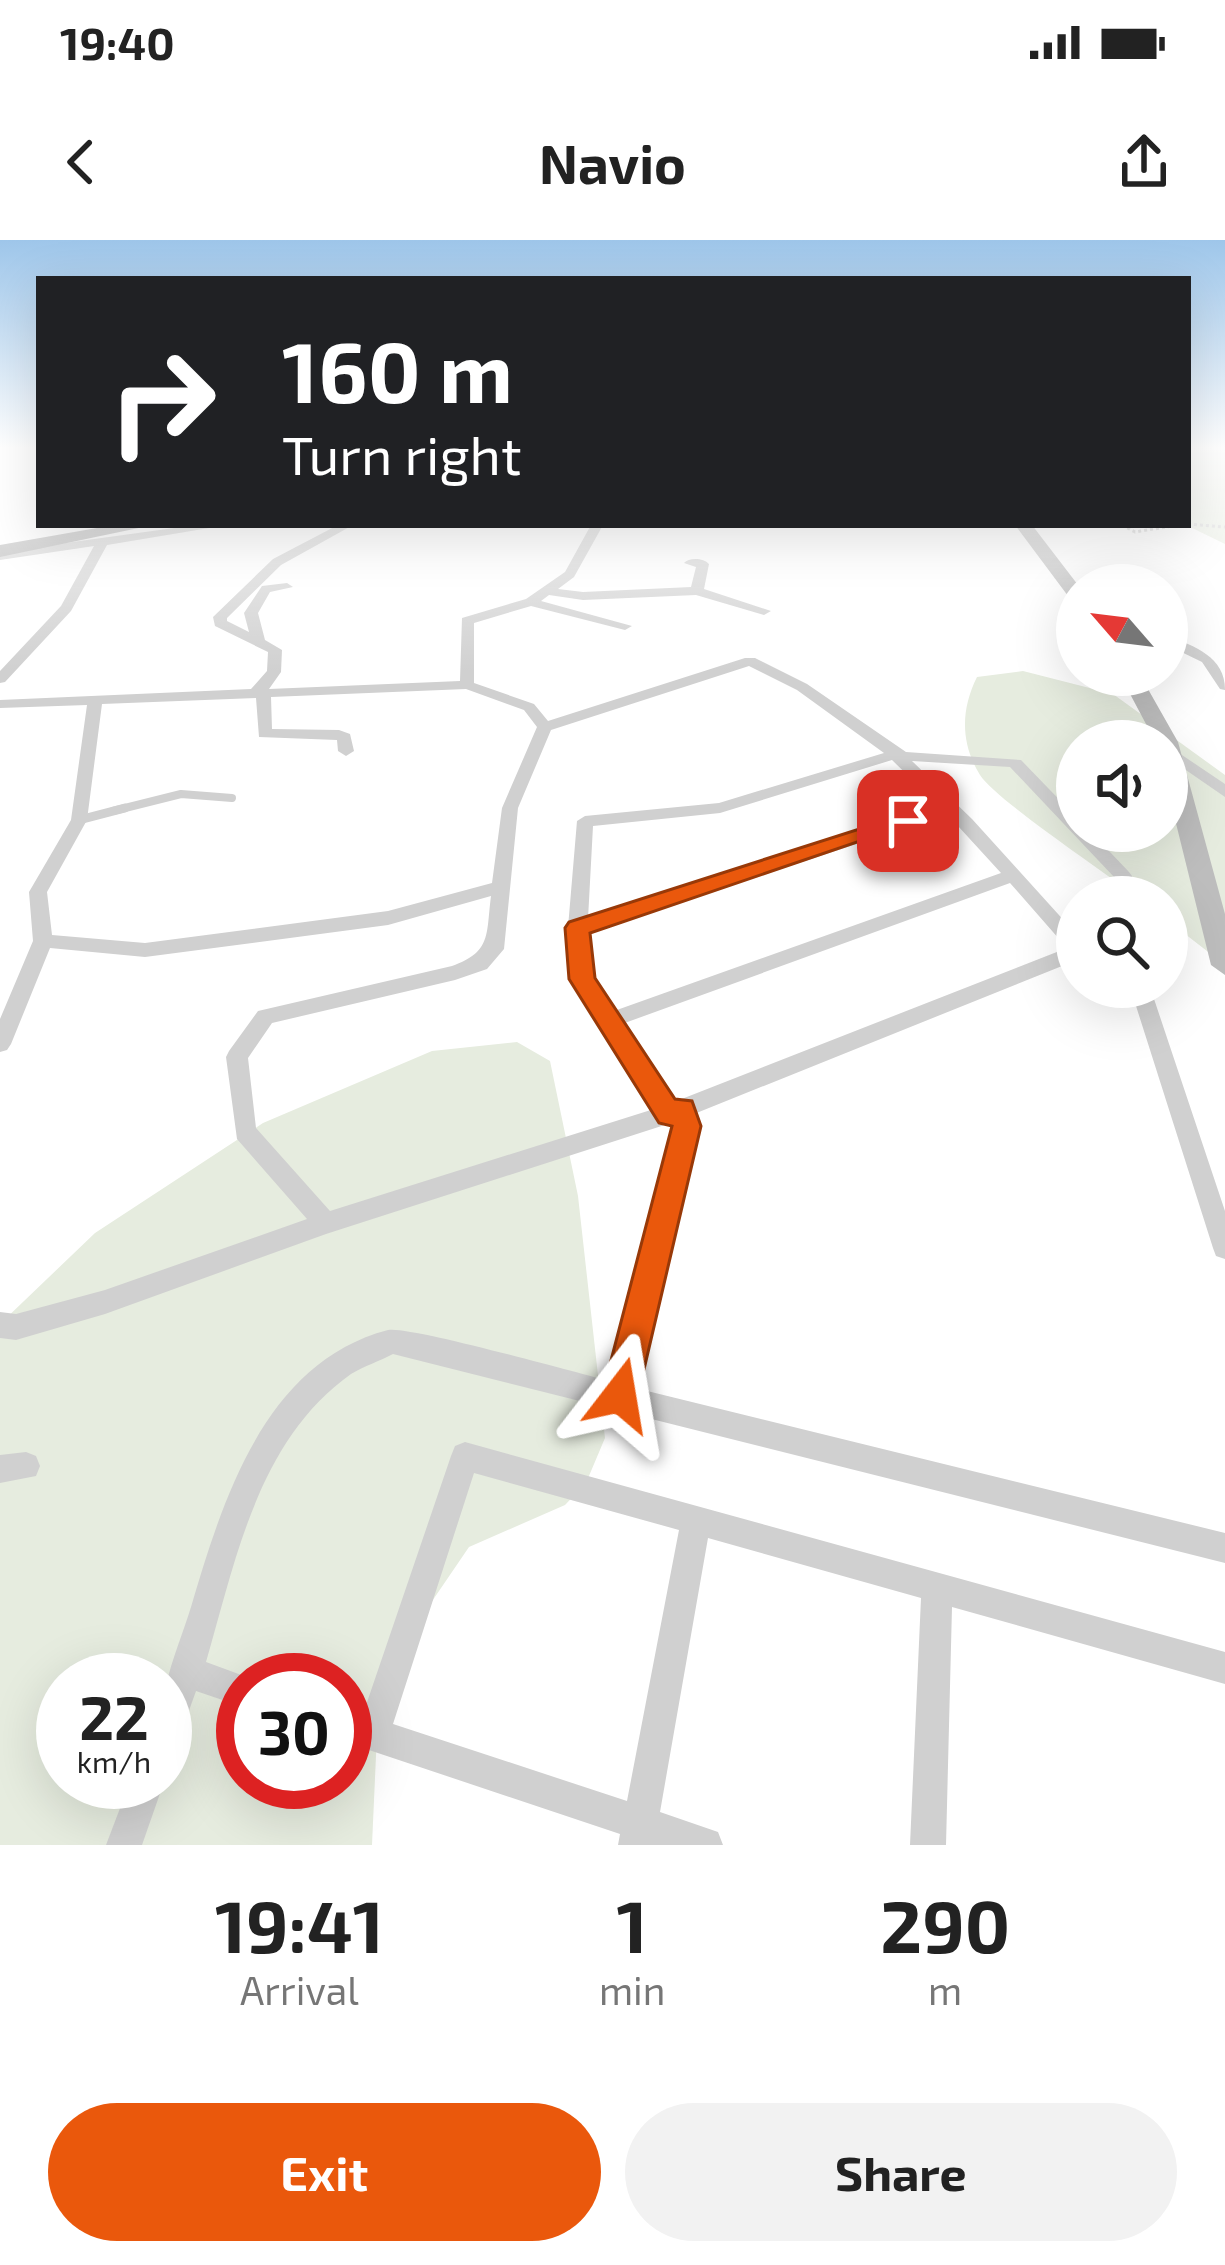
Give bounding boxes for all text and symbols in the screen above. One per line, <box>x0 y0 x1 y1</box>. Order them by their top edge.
text: 19:40 <box>60 15 175 69</box>
icon: back <box>48 129 114 195</box>
icon: share <box>1111 129 1177 195</box>
text: Navio <box>539 130 686 195</box>
text: 160 m <box>282 319 513 420</box>
icon: right <box>84 324 240 480</box>
text: Turn right <box>282 421 522 486</box>
north arrow <box>1056 564 1188 696</box>
map controls <box>1056 564 1188 1008</box>
button: sound <box>1056 720 1188 852</box>
pin <box>857 770 959 872</box>
icon: arrive <box>875 788 941 854</box>
button: search <box>1056 876 1188 1008</box>
position arrow <box>557 1332 683 1458</box>
speed limit sign: 30 <box>216 1653 372 1809</box>
text: 22 <box>79 1680 149 1752</box>
text: km/h <box>77 1743 151 1779</box>
text: 19:41 <box>215 1881 384 1967</box>
text: 1 <box>617 1881 648 1967</box>
text: 290 <box>880 1881 1010 1967</box>
text: Arrival <box>240 1966 359 2013</box>
text: min <box>599 1966 665 2013</box>
text: m <box>928 1966 962 2013</box>
button: Exit <box>48 2103 601 2241</box>
button: Share <box>625 2103 1177 2241</box>

